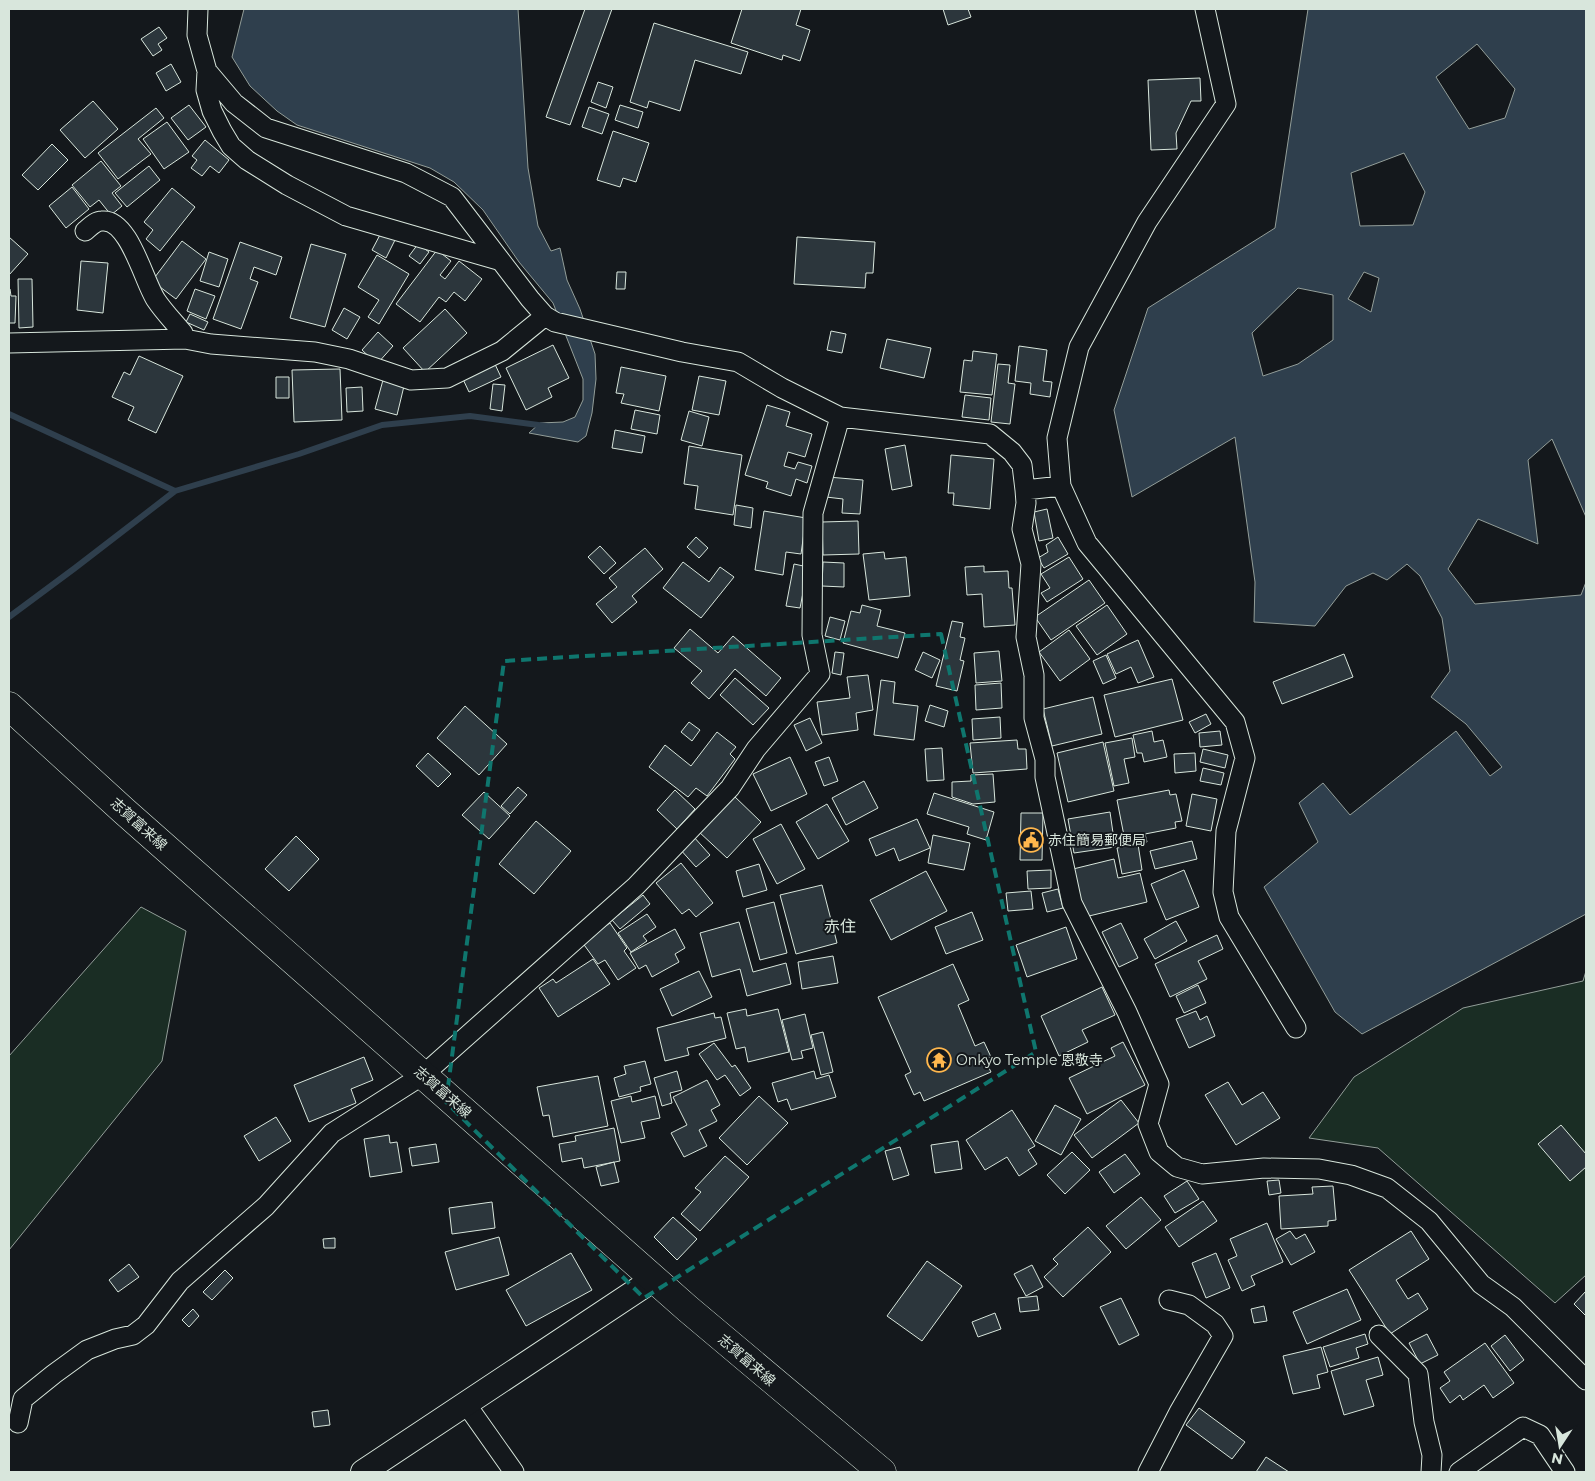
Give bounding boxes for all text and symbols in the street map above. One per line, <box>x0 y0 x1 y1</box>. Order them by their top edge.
street label: 志賀富来線 <box>107 794 171 854</box>
public building icon: 赤住簡易郵便局 <box>1018 827 1044 853</box>
place label: 赤住簡易郵便局 <box>1048 831 1146 849</box>
district label: 赤住 <box>824 917 856 936</box>
temple icon: Onkyo Temple 恩敬寺 <box>926 1047 952 1073</box>
place label: Onkyo Temple 恩敬寺 <box>956 1051 1103 1069</box>
street label: 志賀富来線 <box>411 1062 475 1122</box>
street label: 志賀富来線 <box>715 1330 779 1390</box>
north arrow <box>1535 1421 1585 1471</box>
text: N <box>1550 1449 1565 1469</box>

